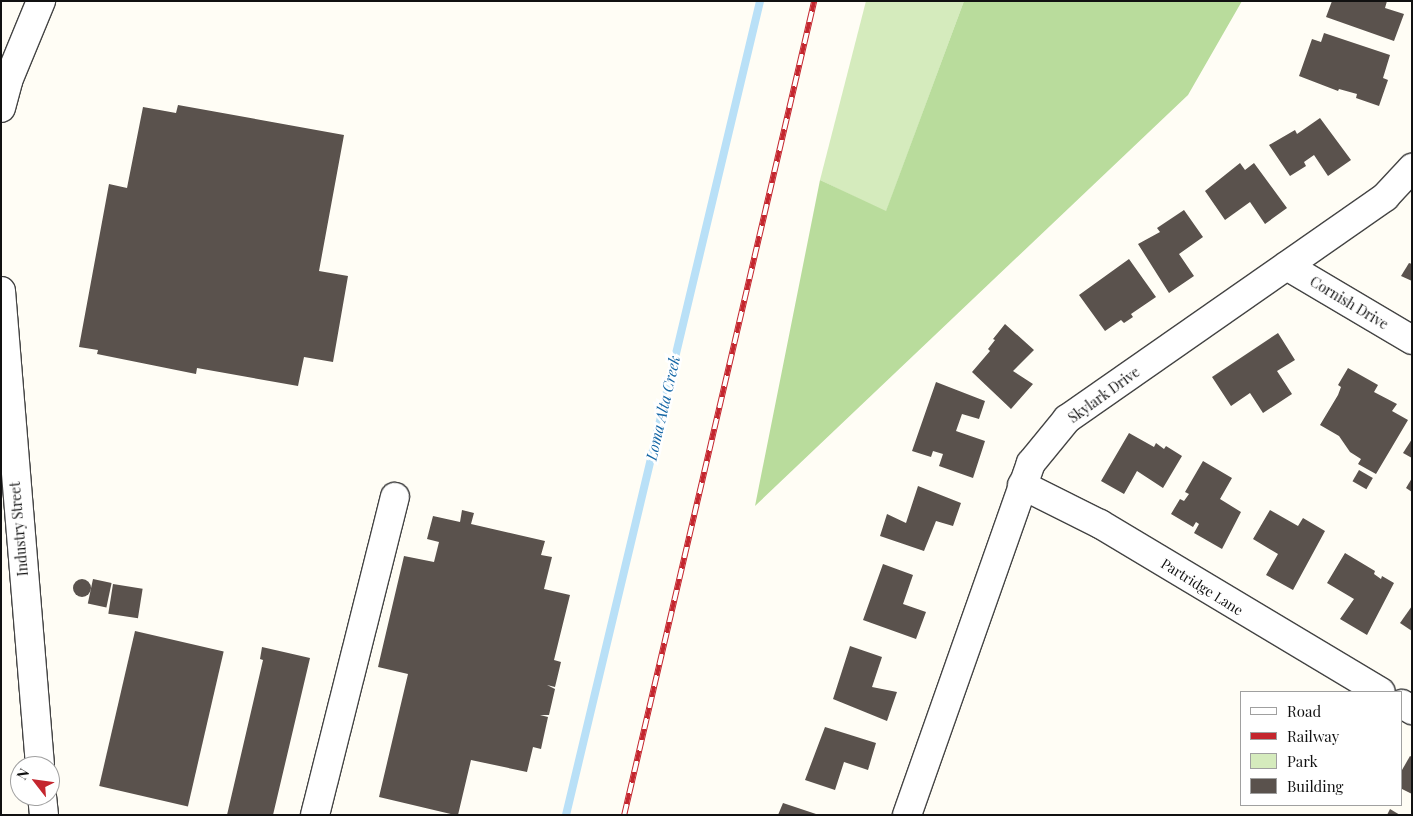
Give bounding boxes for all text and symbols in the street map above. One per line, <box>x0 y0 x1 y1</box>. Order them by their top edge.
street label: Cornish Drive <box>1307 273 1391 333</box>
water label: Loma Alta Creek <box>642 354 684 462</box>
street label: Skylark Drive <box>1065 363 1143 427</box>
street label: Industry Street <box>6 481 32 577</box>
street label: Partridge Lane <box>1158 555 1246 619</box>
legend <box>1240 691 1403 806</box>
text: Road <box>1287 701 1321 721</box>
text: Railway <box>1287 726 1339 746</box>
text: Park <box>1287 751 1318 771</box>
north arrow <box>10 756 60 806</box>
text: N <box>12 765 33 783</box>
text: Building <box>1287 776 1343 796</box>

